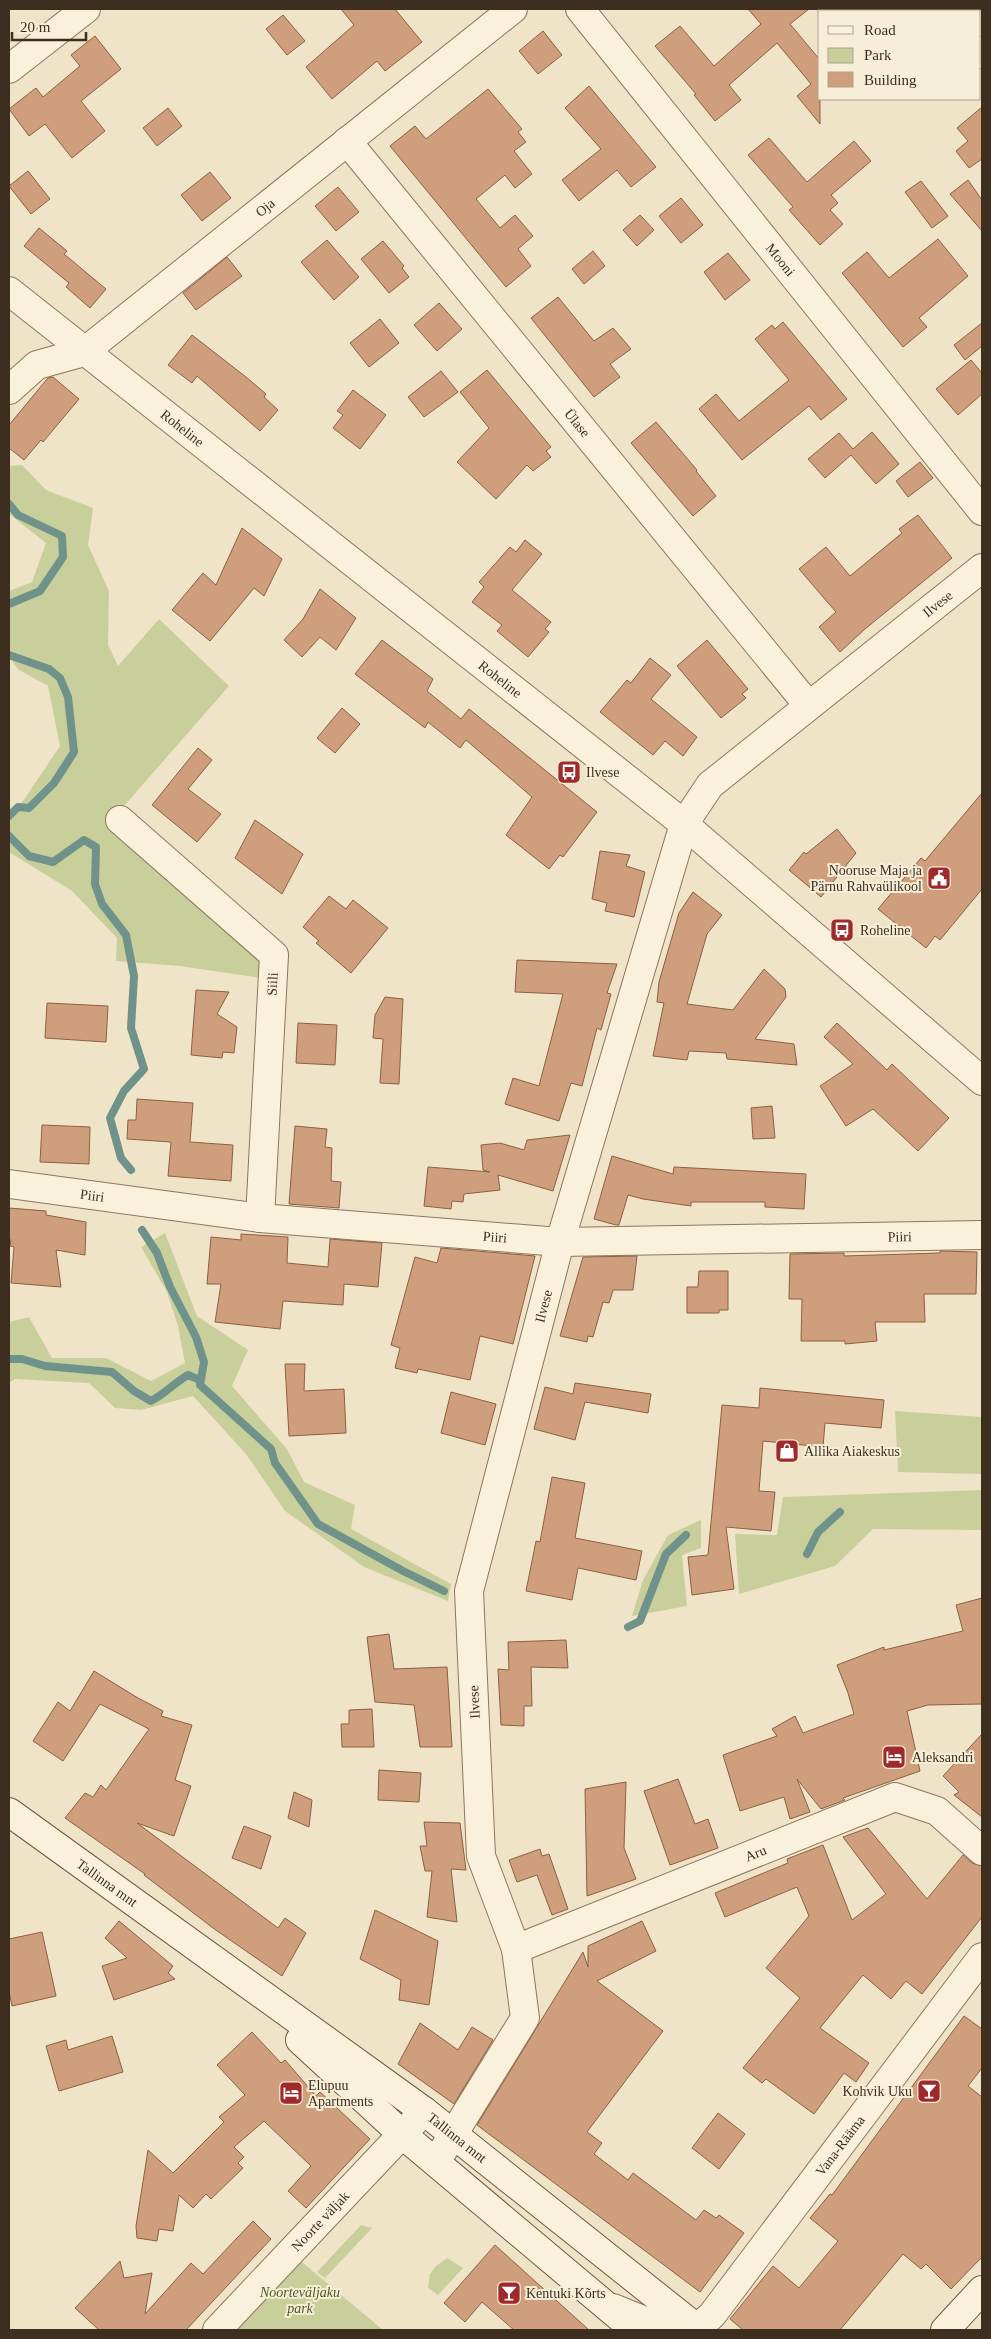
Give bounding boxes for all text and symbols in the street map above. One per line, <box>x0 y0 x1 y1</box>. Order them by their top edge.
scale bar <box>12 10 86 42</box>
legend <box>818 10 981 100</box>
text: 20 m <box>20 19 51 35</box>
text: Road <box>864 22 896 38</box>
text: Park <box>864 47 892 63</box>
text: Building <box>864 72 917 88</box>
street label: Oja <box>253 195 278 220</box>
street label: Mooni <box>763 241 798 279</box>
street label: Ülase <box>561 405 593 440</box>
street label: Roheline <box>158 407 207 450</box>
street label: Ilvese <box>920 588 956 620</box>
street label: Roheline <box>476 658 524 701</box>
bus stop icon: Ilvese <box>556 759 582 785</box>
place label: Ilvese <box>586 765 619 780</box>
place label: Nooruse Maja ja Pärnu Rahvaülikool <box>810 863 923 894</box>
public building icon: Nooruse Maja ja Pärnu Rahvaülikool <box>926 865 952 891</box>
bus stop icon: Roheline <box>829 917 855 943</box>
place label: Roheline <box>860 923 911 938</box>
street label: Siili <box>264 972 281 996</box>
street label: Piiri <box>79 1187 105 1205</box>
street label: Piiri <box>482 1229 508 1246</box>
street label: Piiri <box>888 1229 912 1245</box>
street label: Ilvese <box>532 1288 555 1324</box>
shop icon: Allika Aiakeskus <box>774 1438 800 1464</box>
place label: Allika Aiakeskus <box>804 1444 900 1459</box>
street label: Ilvese <box>466 1685 483 1719</box>
hotel icon: Aleksandri <box>881 1744 907 1770</box>
place label: Aleksandri <box>912 1750 974 1765</box>
street label: Aru <box>743 1842 769 1864</box>
street label: Tallinna mnt <box>74 1856 140 1910</box>
place label: Elupuu Apartments <box>308 2078 373 2109</box>
bar icon: Kohvik Uku <box>916 2078 942 2104</box>
hotel icon: Elupuu Apartments <box>278 2080 304 2106</box>
place label: Kohvik Uku <box>842 2084 912 2099</box>
street label: Tallinna mnt <box>425 2110 489 2166</box>
street label: Vana-Rääma <box>813 2112 868 2179</box>
street label: Noorte väljak <box>289 2188 352 2254</box>
bar icon: Kentuki Kõrts <box>496 2280 522 2306</box>
park label: Noorteväljaku park <box>259 2285 340 2316</box>
place label: Kentuki Kõrts <box>526 2286 606 2301</box>

